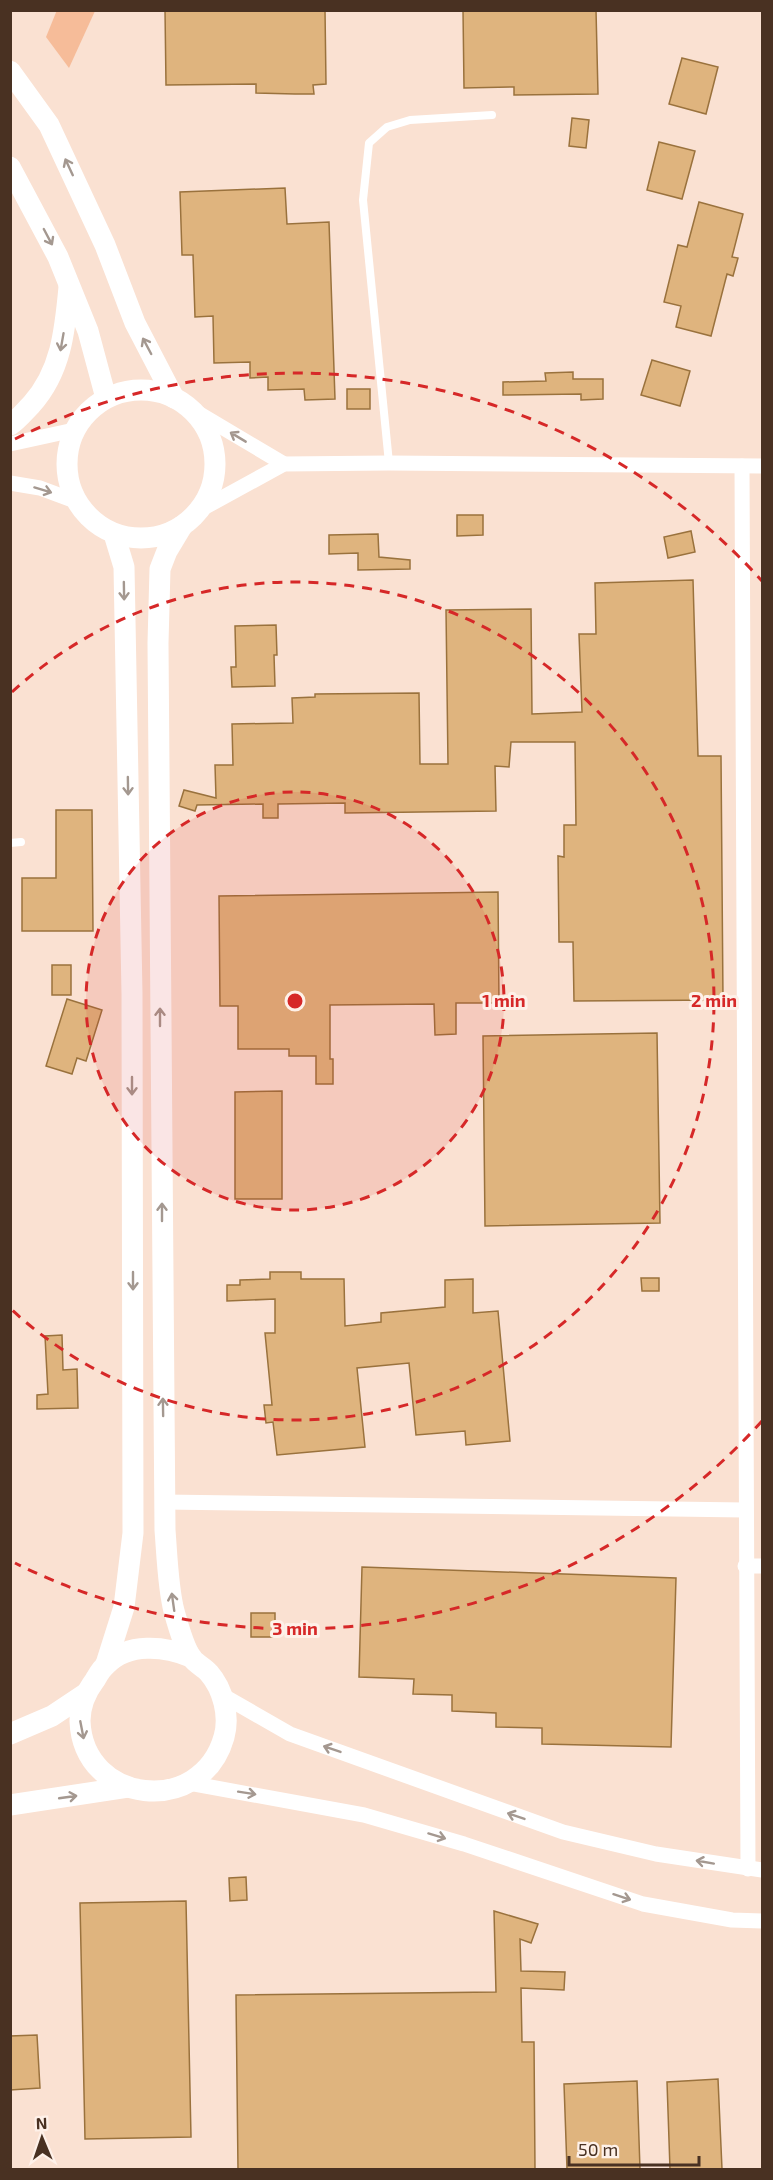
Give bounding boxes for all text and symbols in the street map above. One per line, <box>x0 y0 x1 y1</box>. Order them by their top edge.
one-way arrow <box>62 159 74 177</box>
one-way arrow <box>42 228 54 245</box>
one-way arrow <box>56 331 67 351</box>
one-way arrow <box>141 338 153 355</box>
one-way arrow <box>230 431 247 443</box>
one-way arrow <box>33 485 52 496</box>
one-way arrow <box>118 581 130 601</box>
one-way arrow <box>122 776 134 796</box>
text: 1 min <box>482 989 526 1011</box>
text: 2 min <box>691 989 737 1011</box>
centre of rings <box>285 991 305 1011</box>
one-way arrow <box>154 1008 166 1028</box>
one-way arrow <box>126 1076 138 1096</box>
one-way arrow <box>156 1203 168 1223</box>
one-way arrow <box>127 1271 139 1291</box>
one-way arrow <box>157 1398 169 1418</box>
one-way arrow <box>167 1592 178 1612</box>
text: 3 min <box>272 1617 318 1639</box>
one-way arrow <box>77 1720 88 1739</box>
one-way arrow <box>323 1743 342 1754</box>
one-way arrow <box>236 1788 256 1799</box>
one-way arrow <box>58 1791 78 1802</box>
one-way arrow <box>507 1810 525 1821</box>
one-way arrow <box>427 1831 446 1842</box>
one-way arrow <box>695 1857 715 1868</box>
one-way arrow <box>612 1892 631 1903</box>
north arrow <box>12 2108 72 2168</box>
text: N <box>35 2113 48 2132</box>
scale bar <box>569 2129 700 2167</box>
text: 50 m <box>578 2138 618 2160</box>

